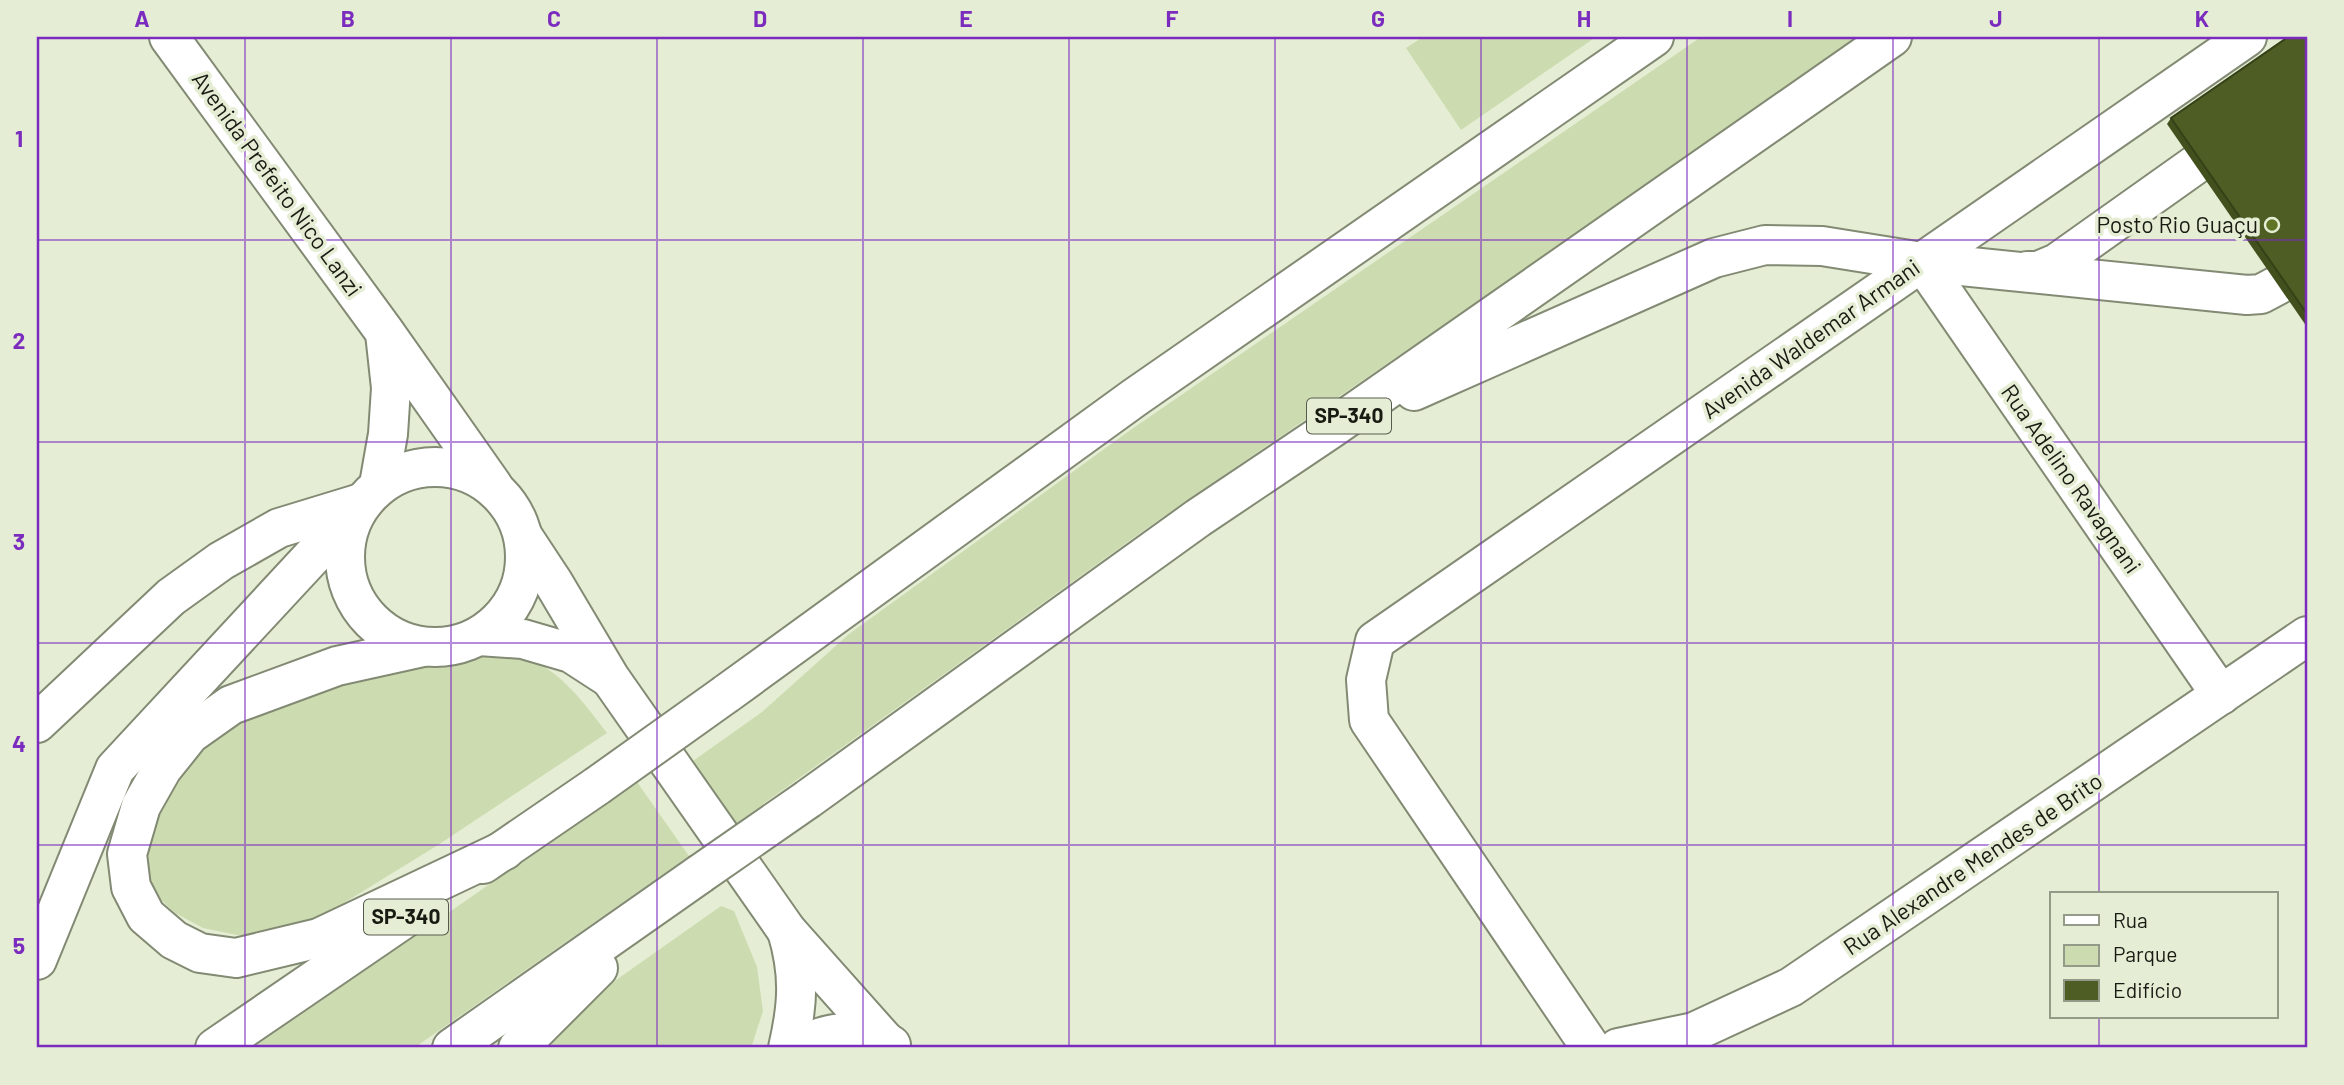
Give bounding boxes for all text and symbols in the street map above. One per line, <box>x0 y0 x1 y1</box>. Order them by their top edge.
text: A <box>134 4 150 32</box>
text: B <box>341 4 355 32</box>
text: C <box>547 4 561 32</box>
text: D <box>753 4 767 32</box>
text: E <box>959 4 973 32</box>
text: F <box>1166 4 1179 32</box>
text: G <box>1371 4 1385 32</box>
text: H <box>1577 4 1591 32</box>
text: I <box>1787 4 1793 32</box>
text: J <box>1989 4 2003 32</box>
text: K <box>2195 4 2209 32</box>
street label: Avenida Prefeito Nico Lanzi <box>187 65 369 301</box>
text: 1 <box>15 124 23 152</box>
place label: Posto Rio Guaçu <box>2097 210 2258 238</box>
marker: Posto Rio Guaçu <box>2264 217 2280 233</box>
street label: Avenida Waldemar Armani <box>1696 252 1925 424</box>
text: 2 <box>13 326 25 354</box>
street label: Rua Adelino Ravagnani <box>1996 378 2148 578</box>
road number: SP-340 <box>1307 398 1391 434</box>
text: 3 <box>13 527 25 555</box>
text: 4 <box>12 729 26 757</box>
street label: Rua Alexandre Mendes de Brito <box>1838 766 2107 960</box>
legend <box>2050 892 2278 1018</box>
road number: SP-340 <box>364 900 448 934</box>
text: Rua <box>2113 907 2148 932</box>
text: 5 <box>13 931 25 959</box>
text: Parque <box>2113 941 2178 966</box>
text: Edifício <box>2113 977 2182 1002</box>

